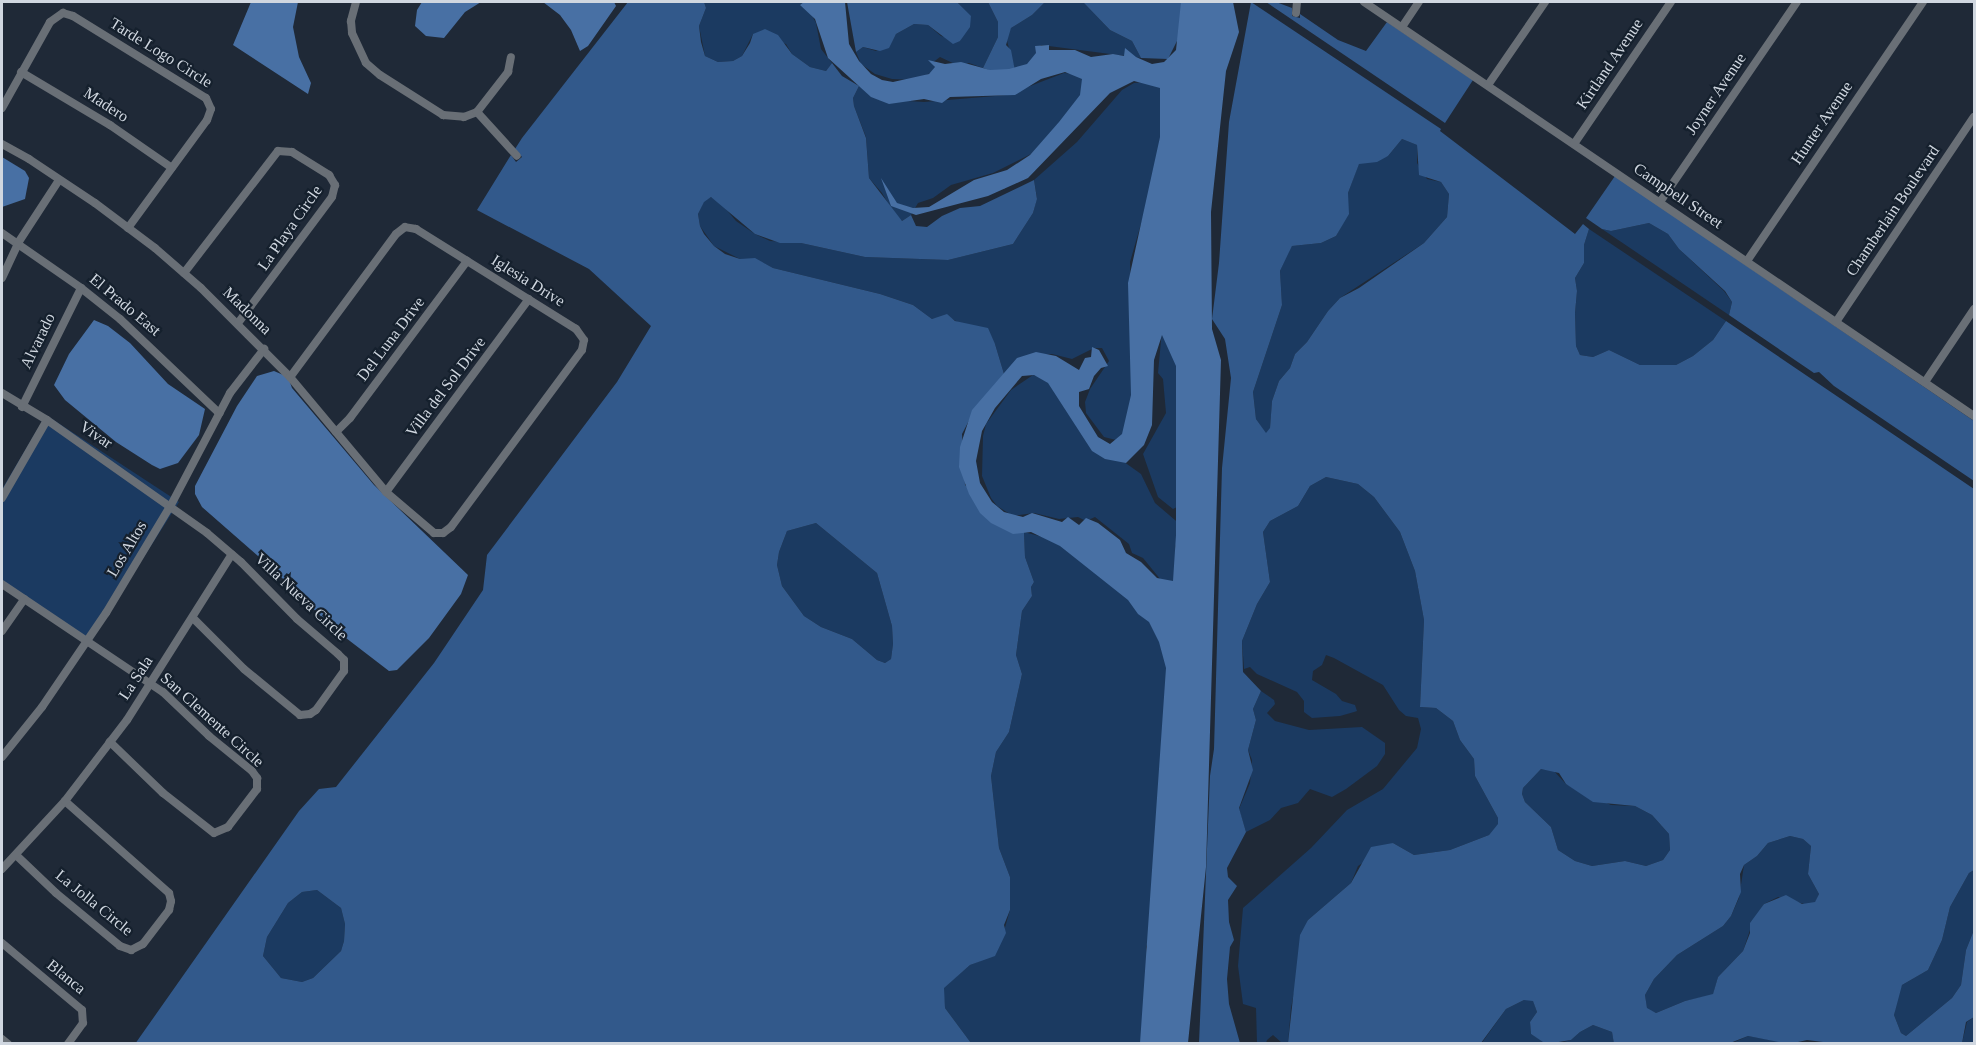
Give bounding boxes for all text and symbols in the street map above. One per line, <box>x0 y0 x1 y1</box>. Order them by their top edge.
street label: Tarde Logo Circle <box>106 14 216 92</box>
street label: Kirtland Avenue <box>1572 15 1648 113</box>
street label: Joyner Avenue <box>1681 49 1751 139</box>
street label: Hunter Avenue <box>1787 77 1857 169</box>
street label: Madero <box>80 83 132 127</box>
street label: Chamberlain Boulevard <box>1842 142 1944 280</box>
street label: Campbell Street <box>1630 159 1726 233</box>
street label: La Playa Circle <box>254 182 326 274</box>
street label: Iglesia Drive <box>488 251 568 311</box>
street label: El Prado East <box>85 270 165 340</box>
street label: Madonna <box>219 283 275 339</box>
street label: Del Luna Drive <box>353 293 429 385</box>
street label: Alvarado <box>16 310 60 372</box>
street label: Villa del Sol Drive <box>402 333 490 441</box>
street label: Vivar <box>76 417 116 453</box>
street label: Los Altos <box>103 517 151 581</box>
street label: Villa Nueva Circle <box>251 549 351 645</box>
street label: La Sala <box>115 652 157 704</box>
street label: San Clemente Circle <box>156 669 268 771</box>
street label: La Jolla Circle <box>51 866 137 940</box>
street label: Blanca <box>43 956 89 998</box>

